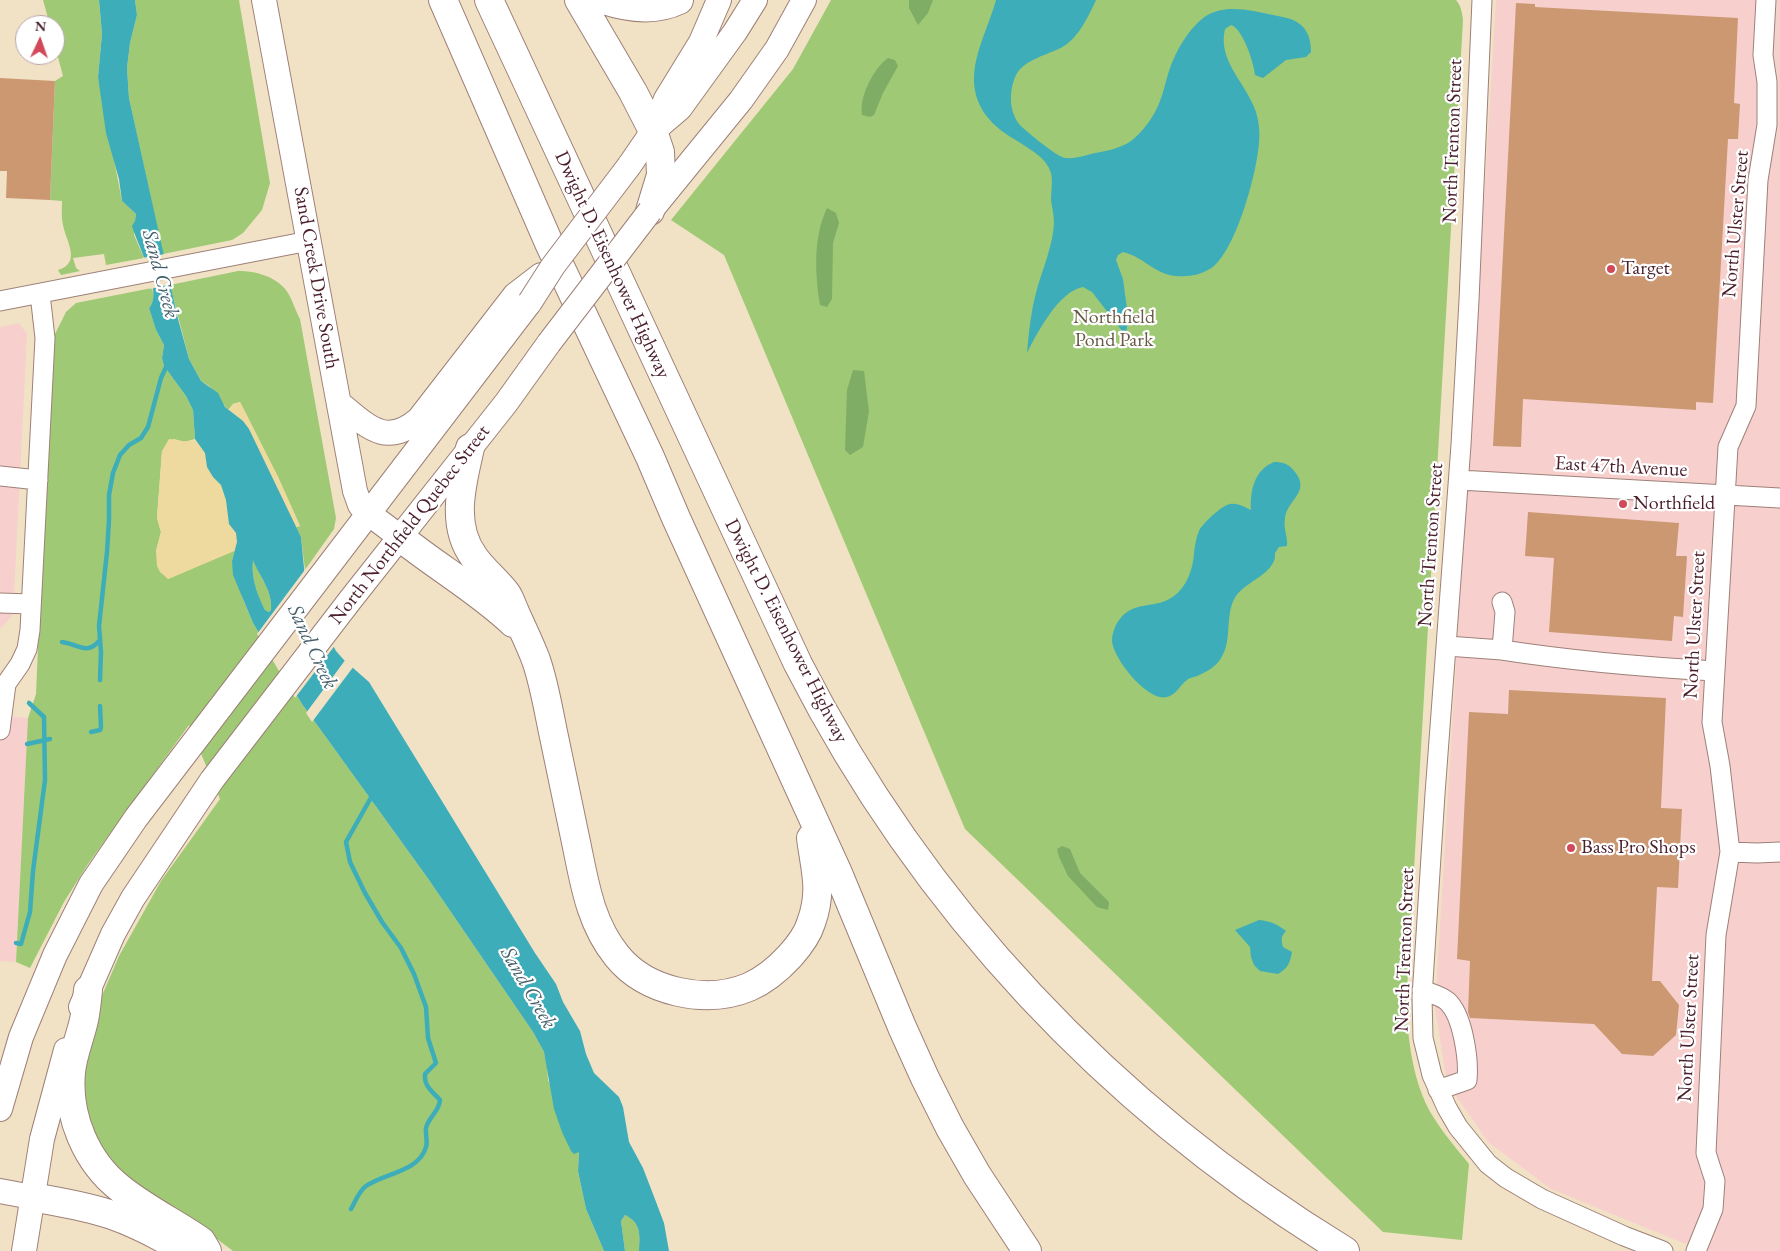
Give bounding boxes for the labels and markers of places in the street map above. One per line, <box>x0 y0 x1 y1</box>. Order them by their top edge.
place label: Target <box>1621 257 1670 281</box>
marker: Target <box>1605 263 1617 275</box>
place label: Northfield <box>1633 492 1715 516</box>
marker: Northfield <box>1617 498 1629 510</box>
place label: Bass Pro Shops <box>1581 836 1696 860</box>
marker: Bass Pro Shops <box>1565 842 1577 854</box>

